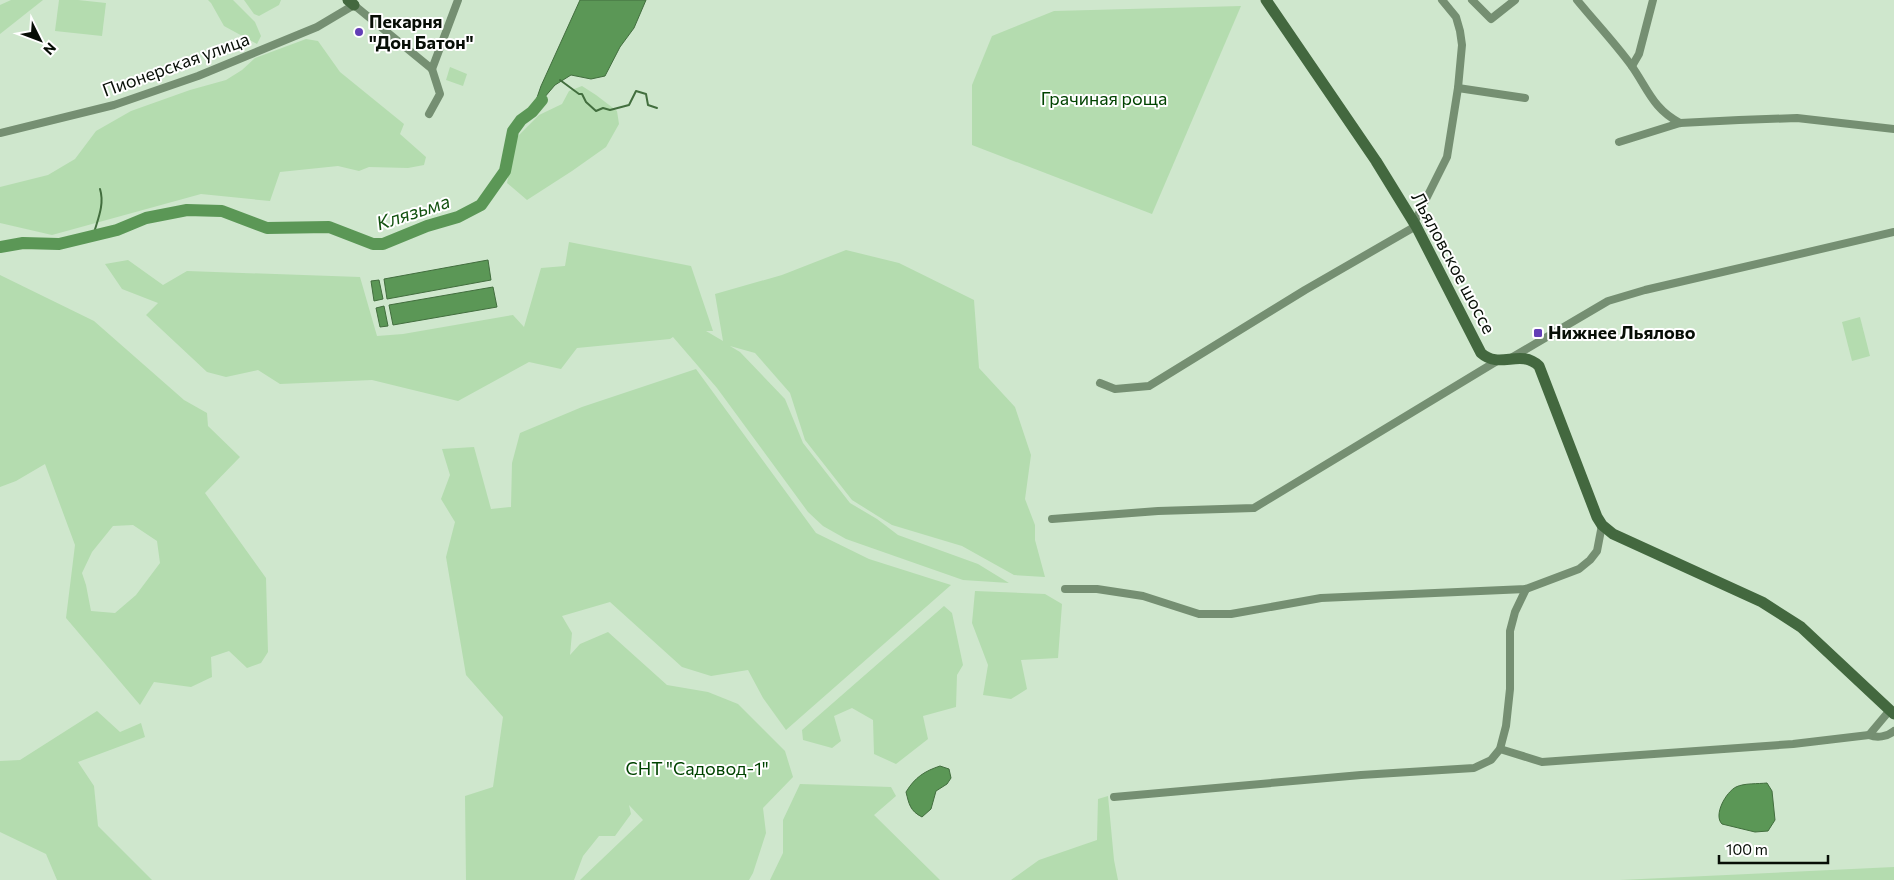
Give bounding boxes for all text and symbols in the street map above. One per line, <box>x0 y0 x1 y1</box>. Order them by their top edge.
place label: Пекарня "Дон Батон" <box>369 10 474 53</box>
north arrow <box>15 15 65 65</box>
marker: Пекарня "Дон Батон" <box>353 26 365 38</box>
street label: Пионерская улица <box>99 27 252 101</box>
text: N <box>40 39 60 59</box>
park label: Грачиная роща <box>1041 87 1167 109</box>
street label: Льяловское шоссе <box>1407 188 1501 337</box>
water label: Клязьма <box>373 189 453 234</box>
place label: Нижнее Льялово <box>1548 321 1696 343</box>
marker: Нижнее Льялово <box>1532 327 1544 339</box>
park label: СНТ "Садовод-1" <box>625 757 769 779</box>
scale bar <box>1719 832 1828 864</box>
text: 100 m <box>1726 840 1768 858</box>

